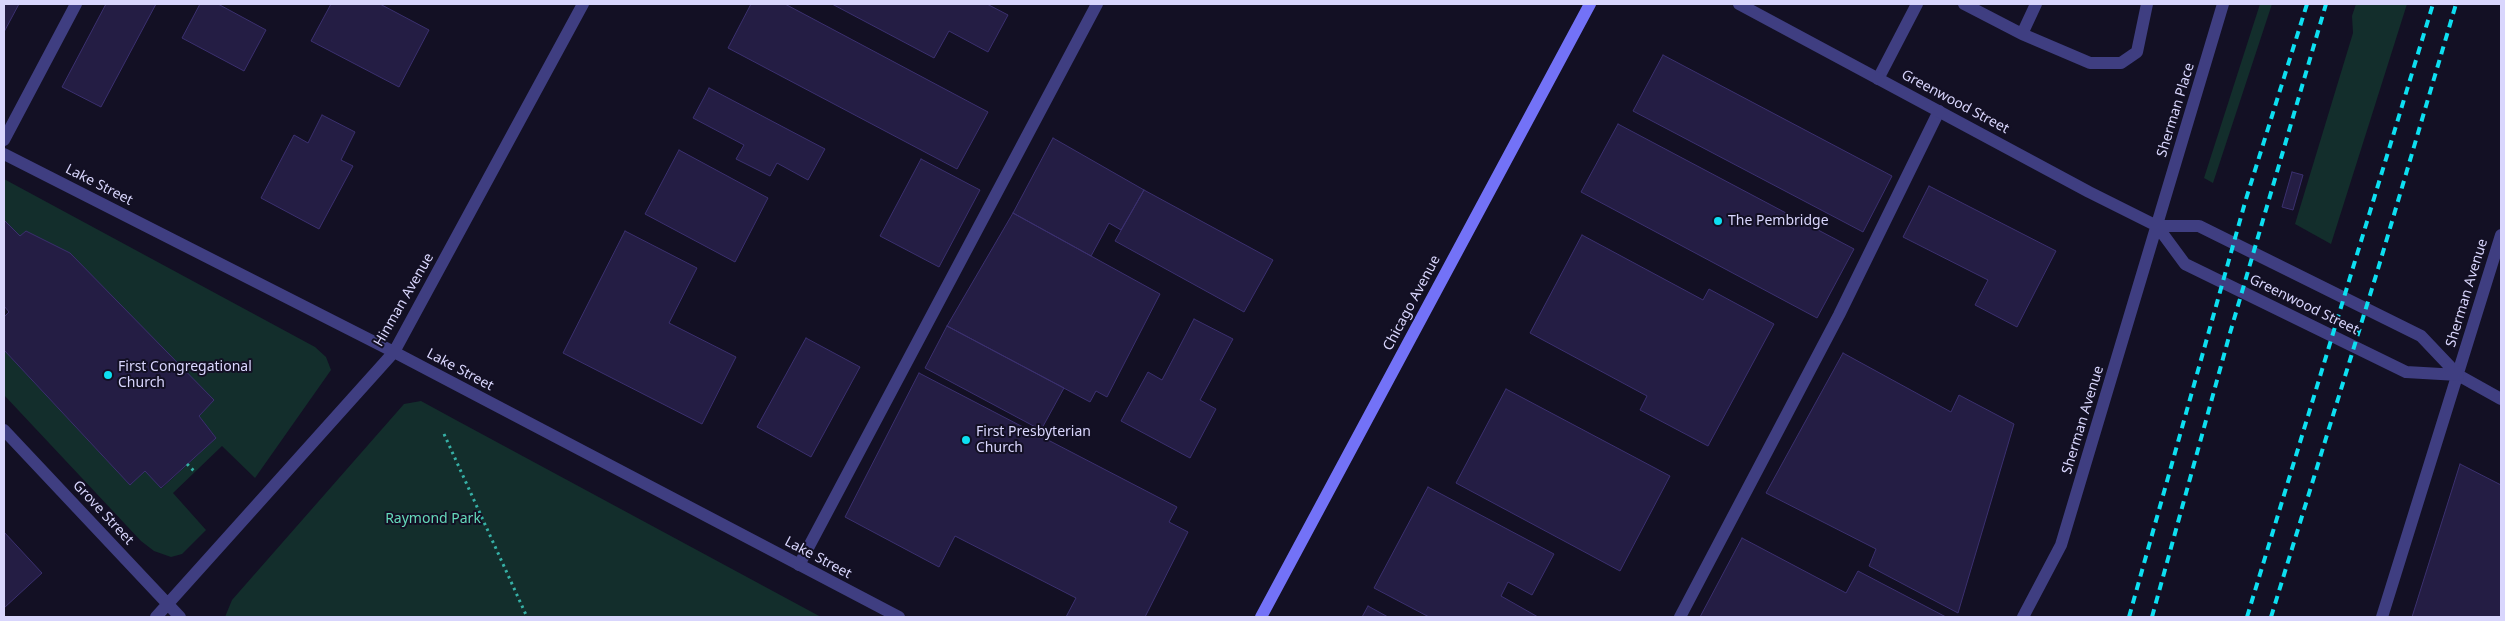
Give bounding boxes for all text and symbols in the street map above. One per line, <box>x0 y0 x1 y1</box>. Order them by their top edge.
street label: Sherman Place <box>2154 61 2198 159</box>
street label: Greenwood Street <box>1898 67 2012 137</box>
street label: Lake Street <box>63 161 135 209</box>
place label: The Pembridge <box>1728 213 1829 229</box>
marker: The Pembridge <box>1712 215 1724 227</box>
street label: Sherman Avenue <box>2443 237 2491 349</box>
street label: Hinman Avenue <box>370 250 438 350</box>
street label: Chicago Avenue <box>1380 252 1444 354</box>
street label: Greenwood Street <box>2247 271 2361 339</box>
street label: Lake Street <box>424 345 496 395</box>
place label: First Congregational Church <box>118 359 252 392</box>
street label: Sherman Avenue <box>2059 364 2107 476</box>
marker: First Congregational Church <box>102 369 114 381</box>
place label: First Presbyterian Church <box>976 424 1091 457</box>
marker: First Presbyterian Church <box>960 434 972 446</box>
street label: Grove Street <box>69 477 137 549</box>
park label: Raymond Park <box>385 511 481 527</box>
street label: Lake Street <box>782 533 854 583</box>

